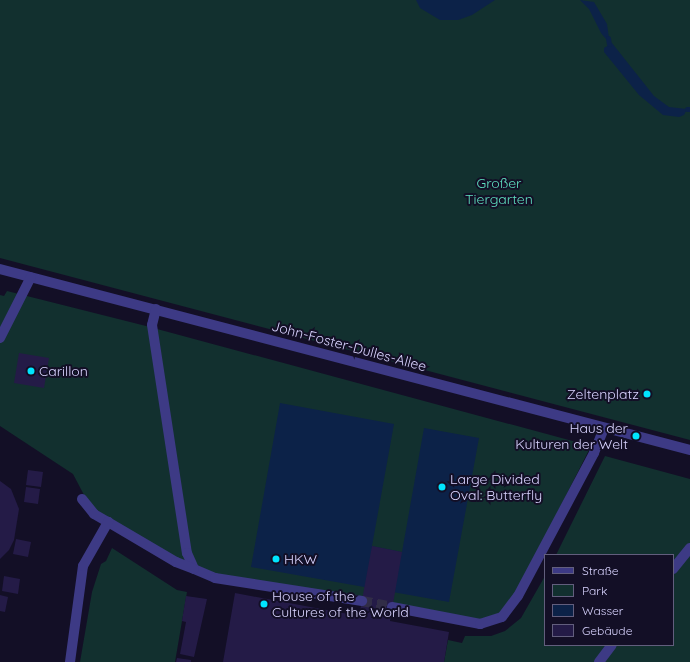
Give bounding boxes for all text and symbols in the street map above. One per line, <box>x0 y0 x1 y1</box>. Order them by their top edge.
park label: Großer Tiergarten <box>465 175 533 208</box>
street label: John-Foster-Dulles-Allee <box>270 317 428 375</box>
place label: Carillon <box>39 363 88 379</box>
marker: Carillon <box>26 366 36 376</box>
place label: Zeltenplatz <box>567 386 639 402</box>
marker: Zeltenplatz <box>642 389 652 399</box>
place label: Haus der Kulturen der Welt <box>515 420 628 452</box>
marker: Haus der Kulturen der Welt <box>631 431 641 441</box>
place label: Large Divided Oval: Butterfly <box>450 471 542 504</box>
marker: Large Divided Oval: Butterfly <box>437 482 447 492</box>
place label: HKW <box>284 551 317 567</box>
marker: HKW <box>271 554 281 564</box>
legend <box>544 554 674 646</box>
text: Straße <box>582 563 619 578</box>
text: Park <box>582 583 607 598</box>
place label: House of the Cultures of the World <box>272 588 409 620</box>
marker: House of the Cultures of the World <box>259 599 269 609</box>
text: Wasser <box>582 603 623 618</box>
text: Gebäude <box>582 623 632 638</box>

